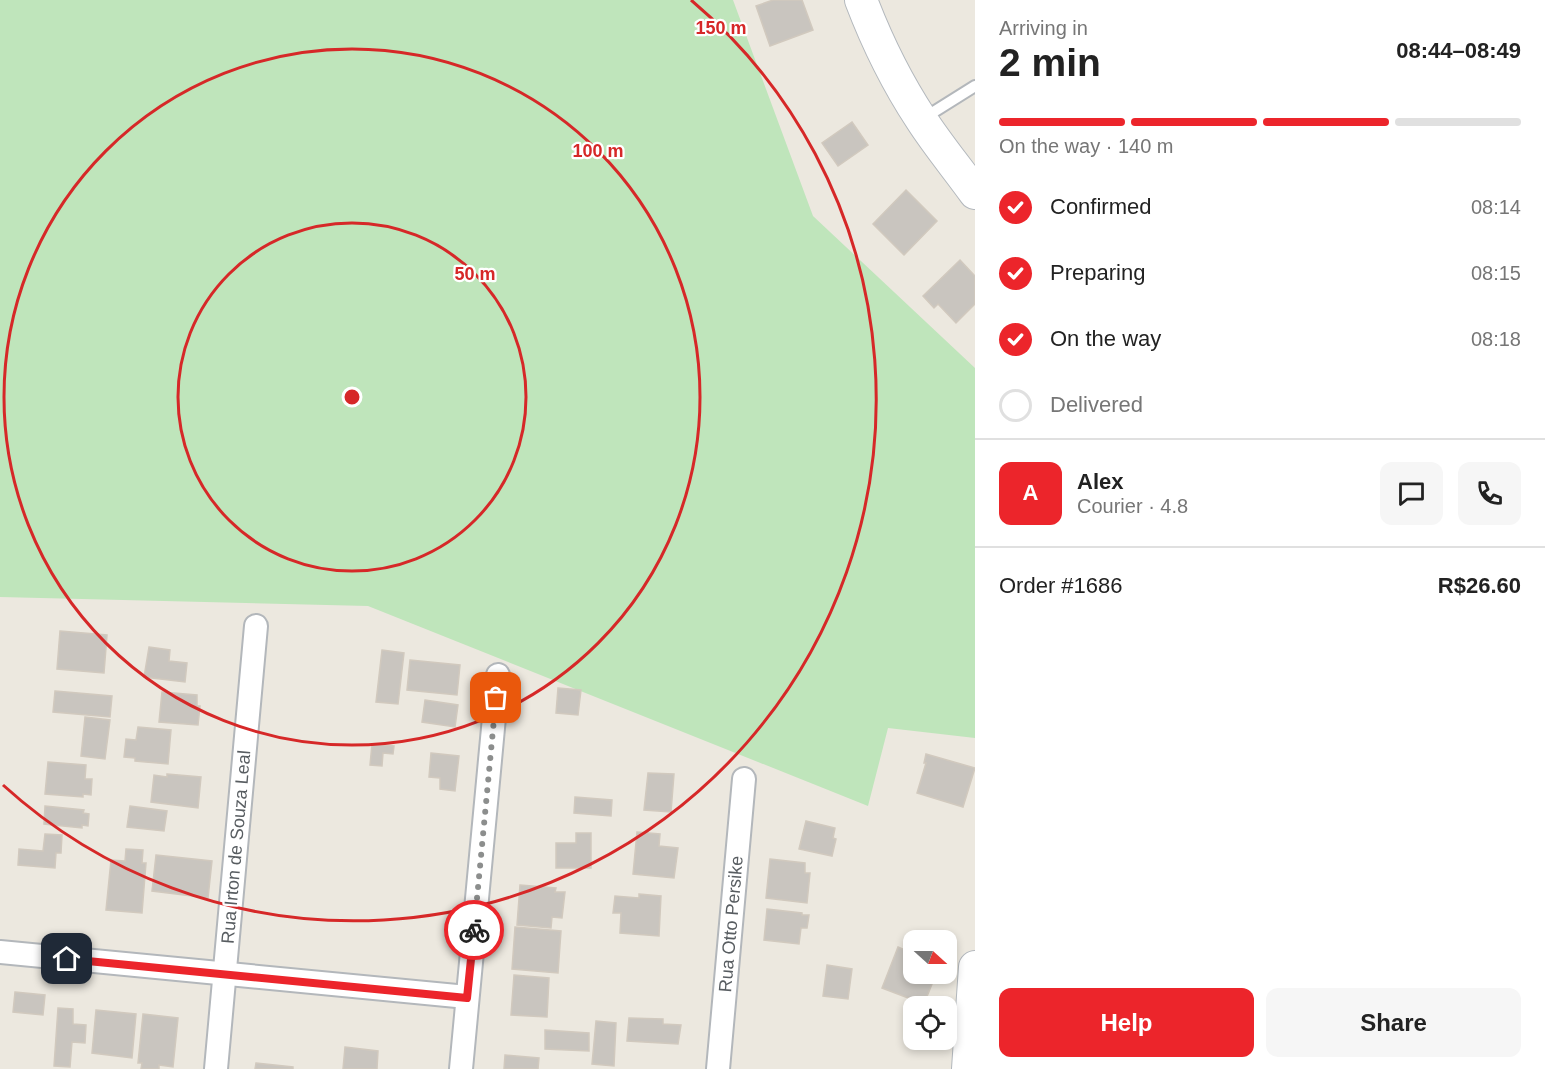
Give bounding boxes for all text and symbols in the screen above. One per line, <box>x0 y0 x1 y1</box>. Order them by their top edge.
text: Arriving in <box>999 17 1088 39</box>
text: 150 m <box>695 18 747 38</box>
text: 08:44–08:49 <box>1396 38 1521 63</box>
text: 2 min <box>999 41 1101 84</box>
text: On the way · 140 m <box>999 135 1174 157</box>
text: 100 m <box>572 141 624 161</box>
icon: check <box>999 191 1032 224</box>
text: Confirmed <box>1050 194 1151 219</box>
text: 08:14 <box>1471 196 1521 218</box>
icon: check <box>999 257 1032 290</box>
text: Preparing <box>1050 260 1145 285</box>
text: 08:15 <box>1471 262 1521 284</box>
text: 50 m <box>454 264 496 284</box>
icon: check <box>999 323 1032 356</box>
text: On the way <box>1050 326 1161 351</box>
text: 08:18 <box>1471 328 1521 350</box>
centre of rings <box>342 387 362 407</box>
text: Delivered <box>1050 392 1143 417</box>
button: chat <box>1380 462 1443 525</box>
button: phone <box>1458 462 1521 525</box>
text: Alex <box>1077 469 1123 494</box>
text: A <box>1023 480 1038 505</box>
text: Courier · 4.8 <box>1077 495 1188 517</box>
text: Order #1686 <box>999 573 1123 598</box>
text: R$26.60 <box>1438 573 1521 598</box>
pin <box>470 672 521 723</box>
icon: bag <box>479 681 512 714</box>
street label: Rua Irton de Souza Leal <box>218 749 254 945</box>
street label: Rua Otto Persike <box>715 855 747 993</box>
courier <box>444 900 504 960</box>
icon: bike <box>458 914 491 947</box>
north arrow <box>903 930 957 984</box>
map controls <box>903 930 957 1050</box>
pin <box>41 933 92 984</box>
icon: home <box>50 942 83 975</box>
button: Help <box>999 988 1254 1057</box>
button: Share <box>1266 988 1521 1057</box>
button: locate <box>903 996 957 1050</box>

